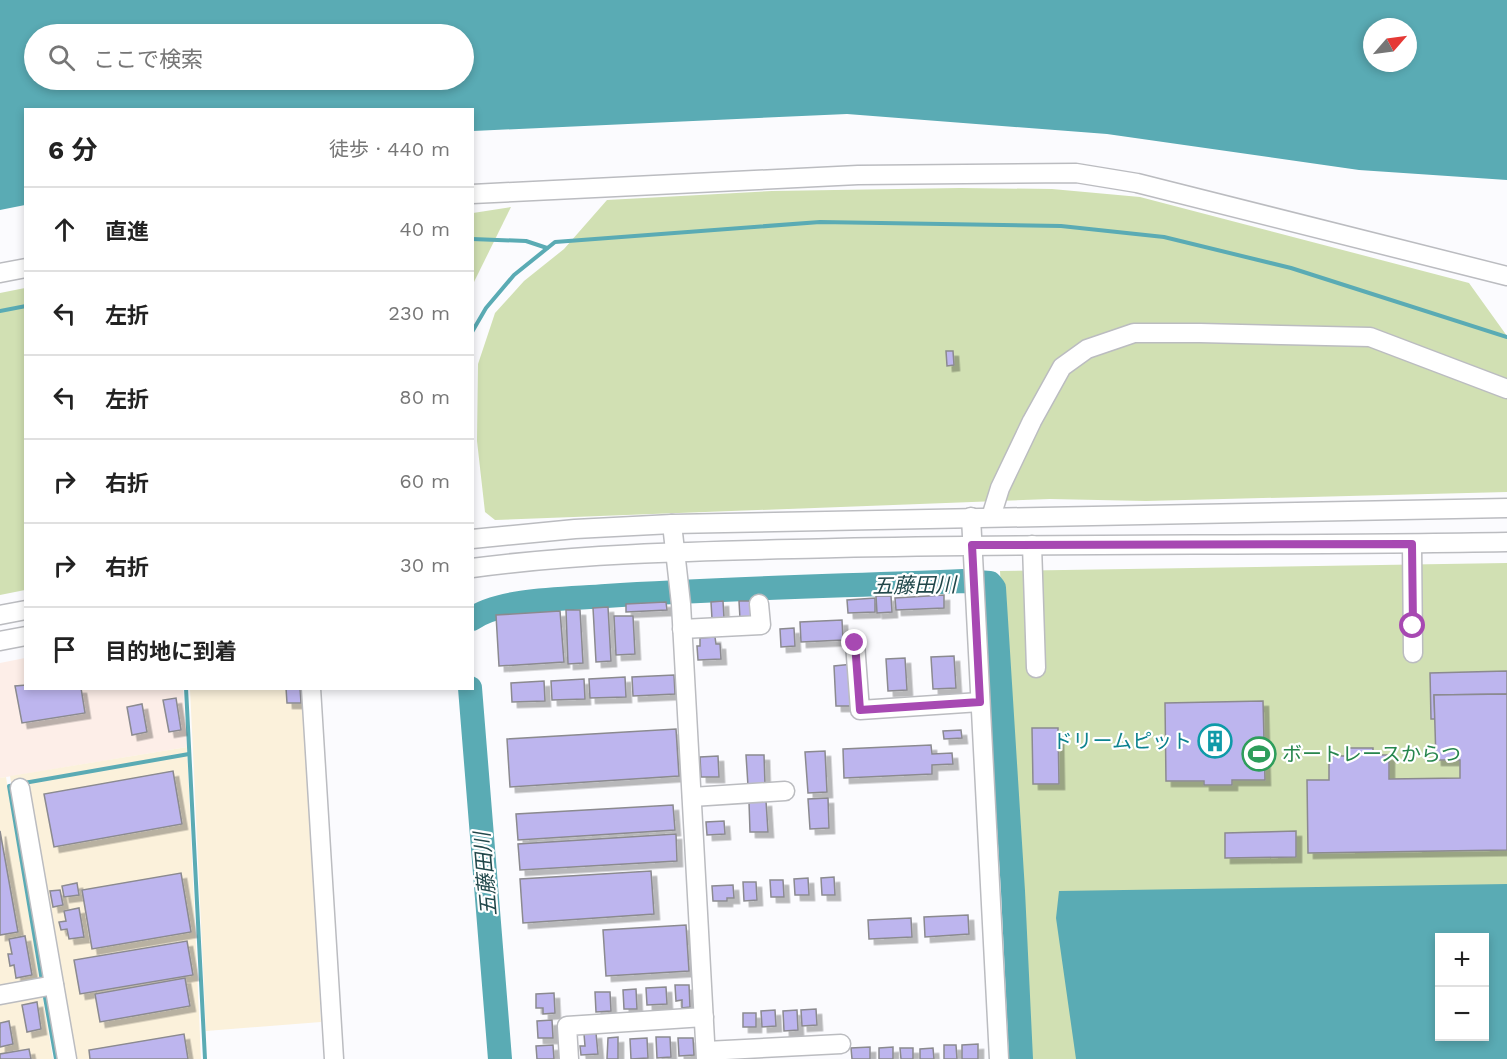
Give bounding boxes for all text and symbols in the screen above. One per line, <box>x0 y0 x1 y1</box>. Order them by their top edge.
north arrow <box>1363 18 1417 72</box>
search box <box>24 24 474 90</box>
icon: search <box>45 41 78 74</box>
text: ここで検索 <box>93 47 203 72</box>
text: 6 分 <box>48 135 97 165</box>
text: 徒歩 · 440 m <box>329 137 450 161</box>
icon: ahead <box>48 213 81 246</box>
text: 40 m <box>399 217 450 241</box>
text: 直進 <box>105 219 149 244</box>
icon: left <box>48 297 81 330</box>
text: 230 m <box>388 301 450 325</box>
text: 左折 <box>105 303 149 328</box>
icon: left <box>48 381 81 414</box>
text: 80 m <box>399 385 450 409</box>
text: 左折 <box>105 387 149 412</box>
icon: right <box>48 465 81 498</box>
text: 60 m <box>400 469 450 493</box>
text: 右折 <box>105 471 149 496</box>
icon: right <box>48 549 81 582</box>
text: 30 m <box>400 553 450 577</box>
text: 右折 <box>105 555 149 580</box>
water label: 五藤田川 <box>872 572 958 598</box>
route start <box>1399 612 1425 638</box>
route end <box>841 629 867 655</box>
icon: arrive <box>48 633 81 666</box>
text: 目的地に到着 <box>105 639 237 664</box>
building icon: ドリームピット <box>1197 723 1233 759</box>
place label: ドリームピット <box>1053 729 1192 753</box>
sports icon: ボートレースからつ <box>1241 736 1277 772</box>
place label: ボートレースからつ <box>1282 742 1461 766</box>
water label: 五藤田川 <box>469 829 501 917</box>
map controls <box>1435 933 1489 1041</box>
button: + <box>1435 933 1489 987</box>
button: − <box>1435 987 1489 1041</box>

